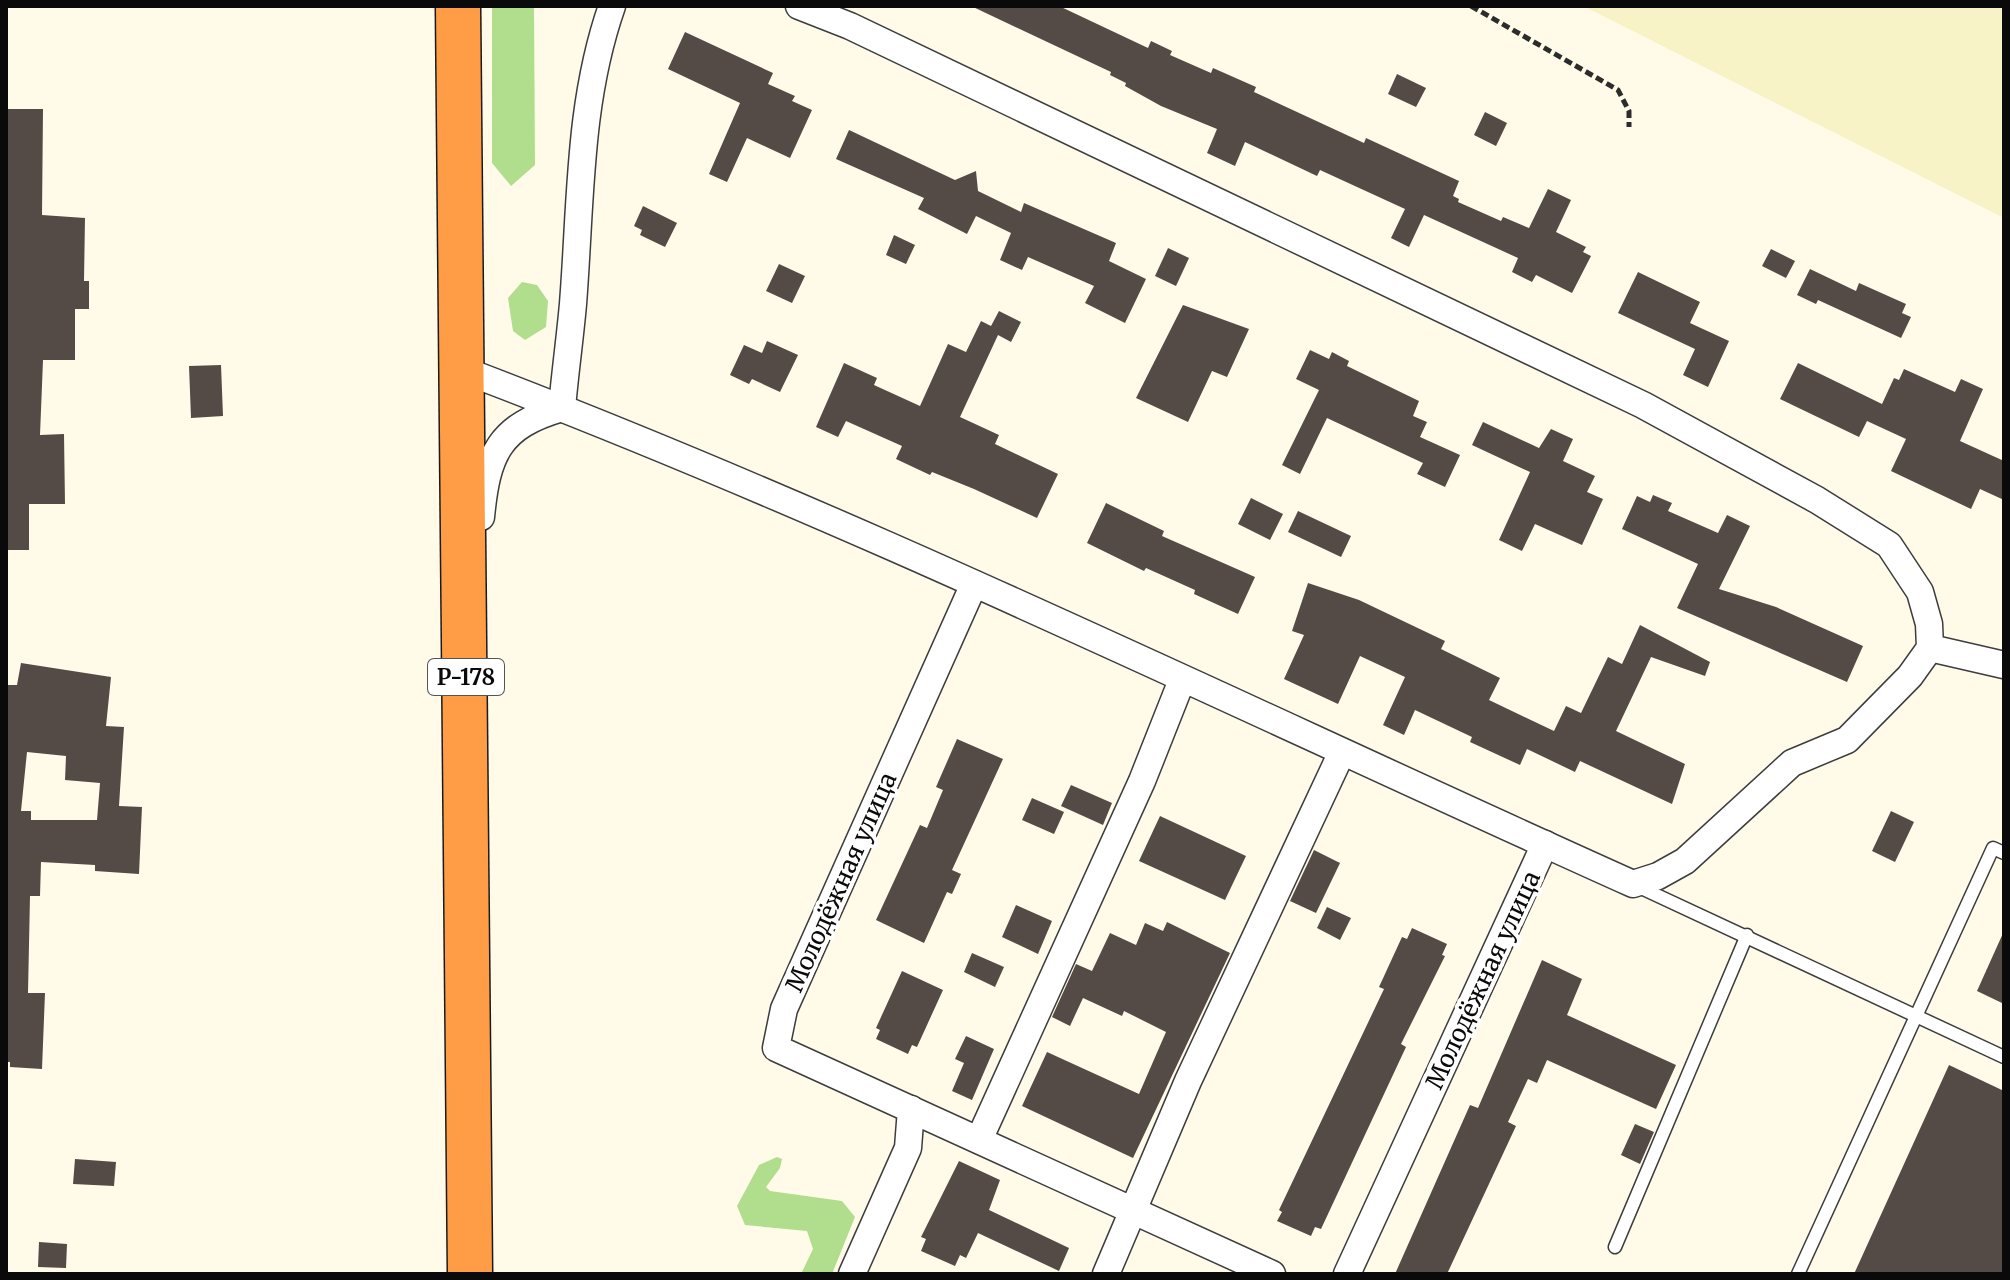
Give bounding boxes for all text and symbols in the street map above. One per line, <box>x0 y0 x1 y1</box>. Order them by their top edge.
road number: Р-178 <box>428 659 504 695</box>
street label: Молодёжная улица <box>779 767 903 997</box>
street label: Молодёжная улица <box>1419 866 1547 1094</box>

